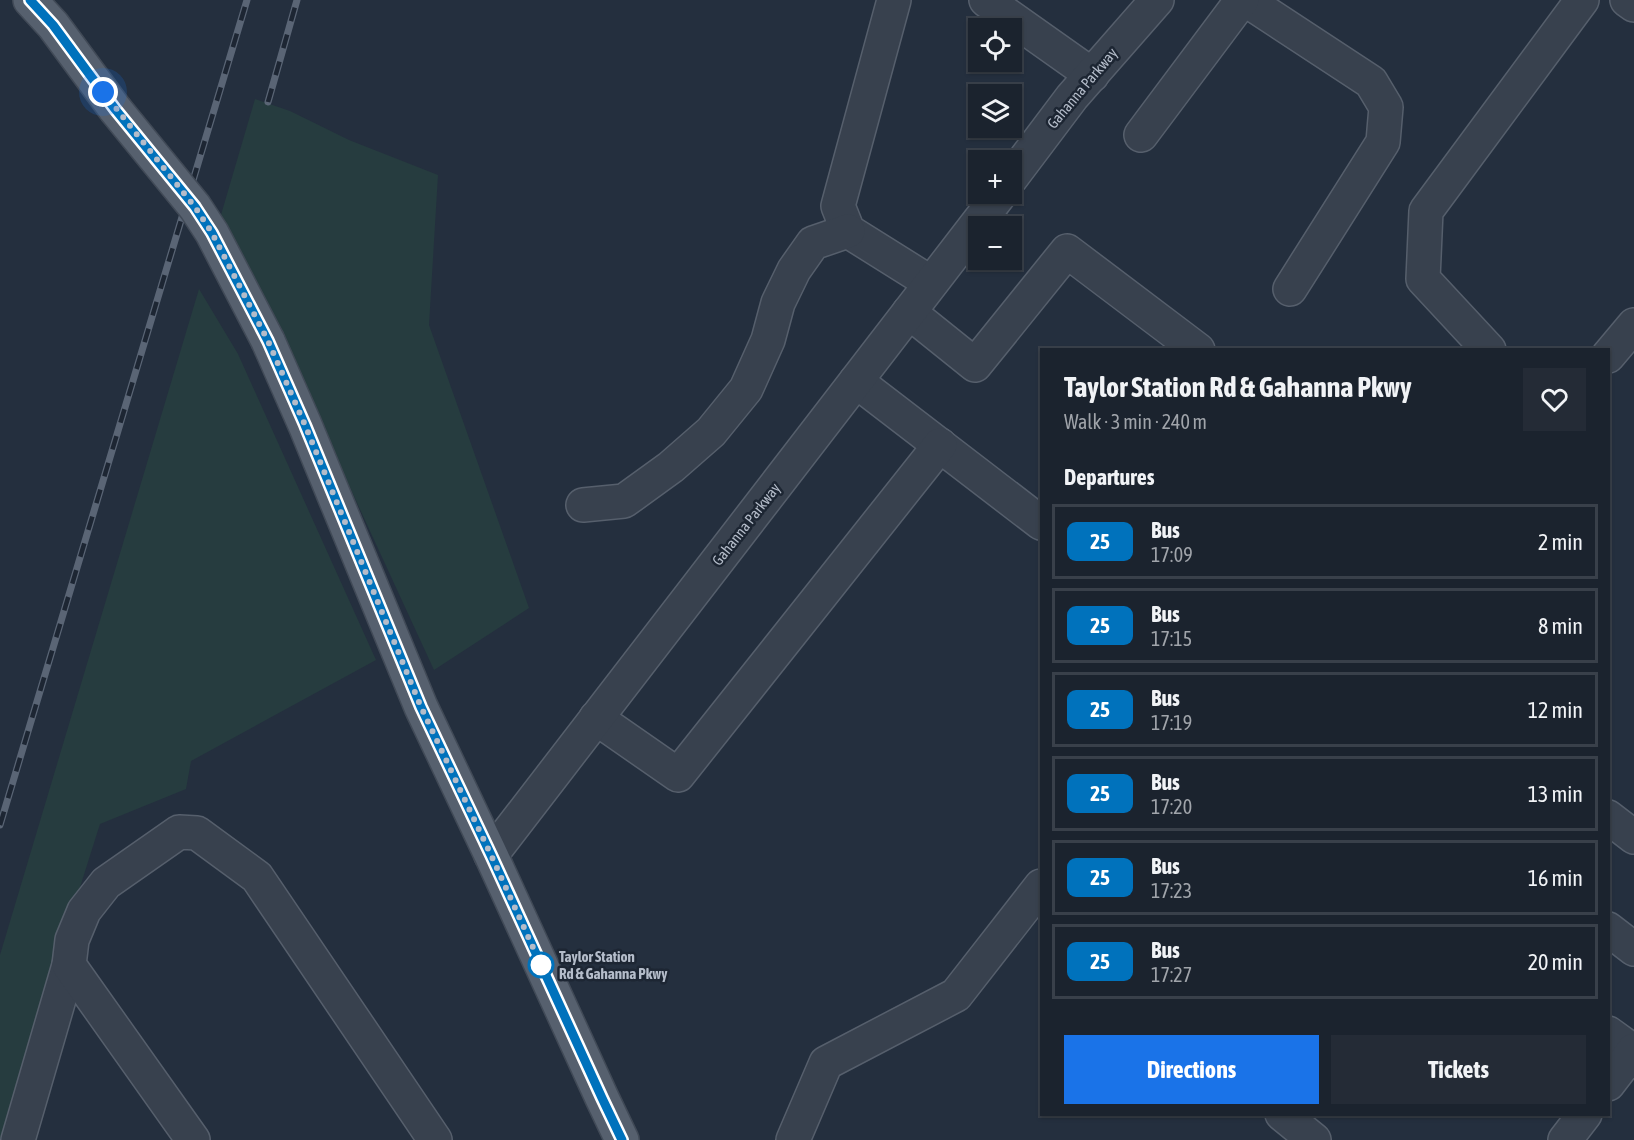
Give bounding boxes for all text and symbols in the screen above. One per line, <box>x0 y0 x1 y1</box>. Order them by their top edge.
map controls <box>968 18 1022 270</box>
button: locate <box>968 18 1022 72</box>
street label: Gahanna Parkway <box>1043 44 1121 132</box>
your location <box>88 77 118 107</box>
button: layers <box>968 84 1022 138</box>
button: + <box>968 150 1022 204</box>
button: − <box>968 216 1022 270</box>
button: heart <box>1523 368 1586 431</box>
text: Taylor Station Rd & Gahanna Pkwy <box>1064 371 1411 403</box>
text: Walk · 3 min · 240 m <box>1064 410 1207 433</box>
text: Departures <box>1064 464 1154 490</box>
street label: Gahanna Parkway <box>709 479 783 569</box>
text: Bus <box>1151 517 1180 543</box>
text: 25 <box>1090 529 1110 553</box>
text: 2 min <box>1538 529 1583 555</box>
text: 17:09 <box>1151 543 1193 566</box>
text: Bus <box>1151 601 1180 627</box>
text: 25 <box>1090 613 1110 637</box>
text: 8 min <box>1538 613 1583 639</box>
text: 17:15 <box>1151 627 1192 650</box>
text: Bus <box>1151 685 1180 711</box>
text: 25 <box>1090 697 1110 721</box>
text: 12 min <box>1528 697 1583 723</box>
text: 17:19 <box>1151 711 1192 734</box>
text: Bus <box>1151 769 1180 795</box>
text: 25 <box>1090 781 1110 805</box>
text: 13 min <box>1528 781 1583 807</box>
text: 17:20 <box>1151 795 1192 818</box>
text: Bus <box>1151 853 1180 879</box>
text: 25 <box>1090 865 1110 889</box>
text: 16 min <box>1528 865 1583 891</box>
text: 17:23 <box>1151 879 1192 902</box>
text: Bus <box>1151 937 1180 963</box>
place label: Taylor Station Rd & Gahanna Pkwy <box>559 948 668 982</box>
text: 25 <box>1090 949 1110 973</box>
text: 20 min <box>1528 949 1583 975</box>
marker: Taylor Station Rd & Gahanna Pkwy <box>528 952 554 978</box>
text: 17:27 <box>1151 963 1192 986</box>
button: Directions <box>1064 1035 1319 1104</box>
button: Tickets <box>1331 1035 1586 1104</box>

